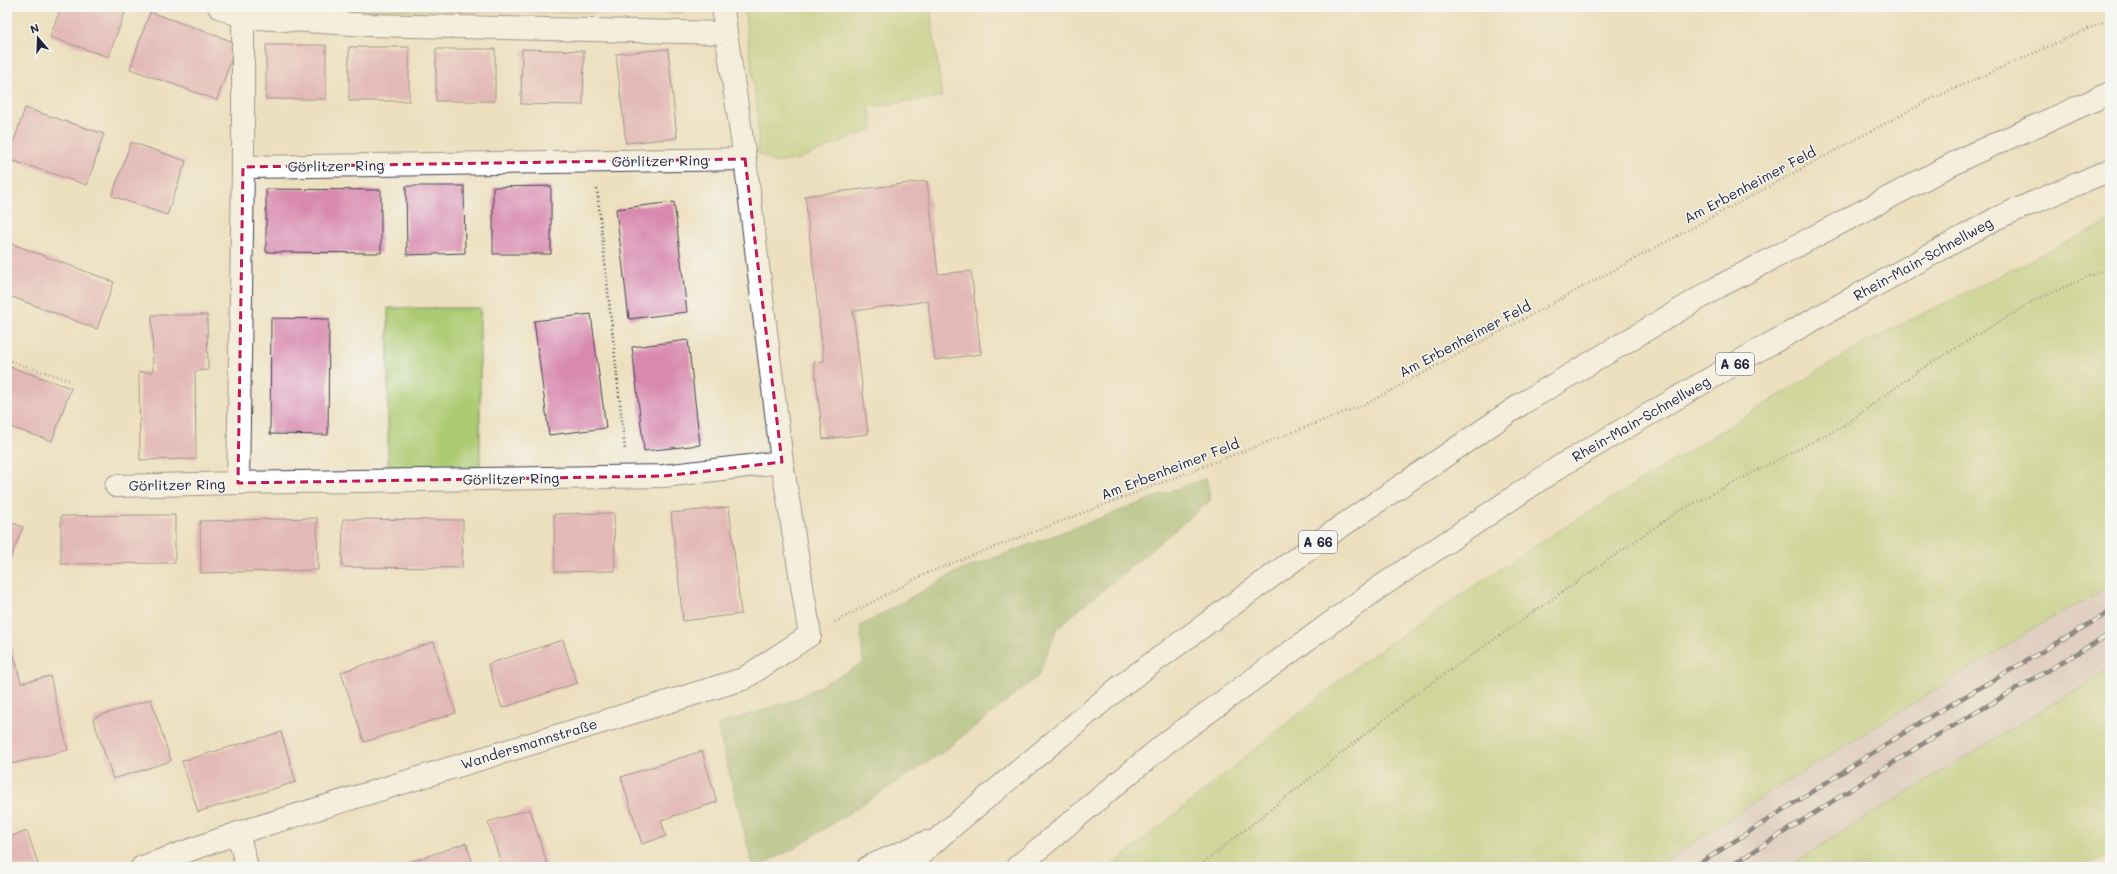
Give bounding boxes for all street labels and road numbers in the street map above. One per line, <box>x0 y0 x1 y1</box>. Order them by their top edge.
street label: Am Erbenheimer Feld <box>1681 142 1819 227</box>
street label: Görlitzer Ring <box>611 150 709 171</box>
street label: Görlitzer Ring <box>287 155 385 176</box>
street label: Rhein-Main-Schnellweg <box>1850 212 1996 305</box>
street label: Am Erbenheimer Feld <box>1396 296 1534 381</box>
road number: A 66 <box>1716 353 1754 375</box>
street label: Rhein-Main-Schnellweg <box>1568 371 1713 466</box>
street label: Am Erbenheimer Feld <box>1098 433 1242 504</box>
street label: Görlitzer Ring <box>462 468 560 489</box>
street label: Görlitzer Ring <box>128 474 226 495</box>
road number: A 66 <box>1299 531 1337 553</box>
street label: Wandersmannstraße <box>458 714 599 773</box>

